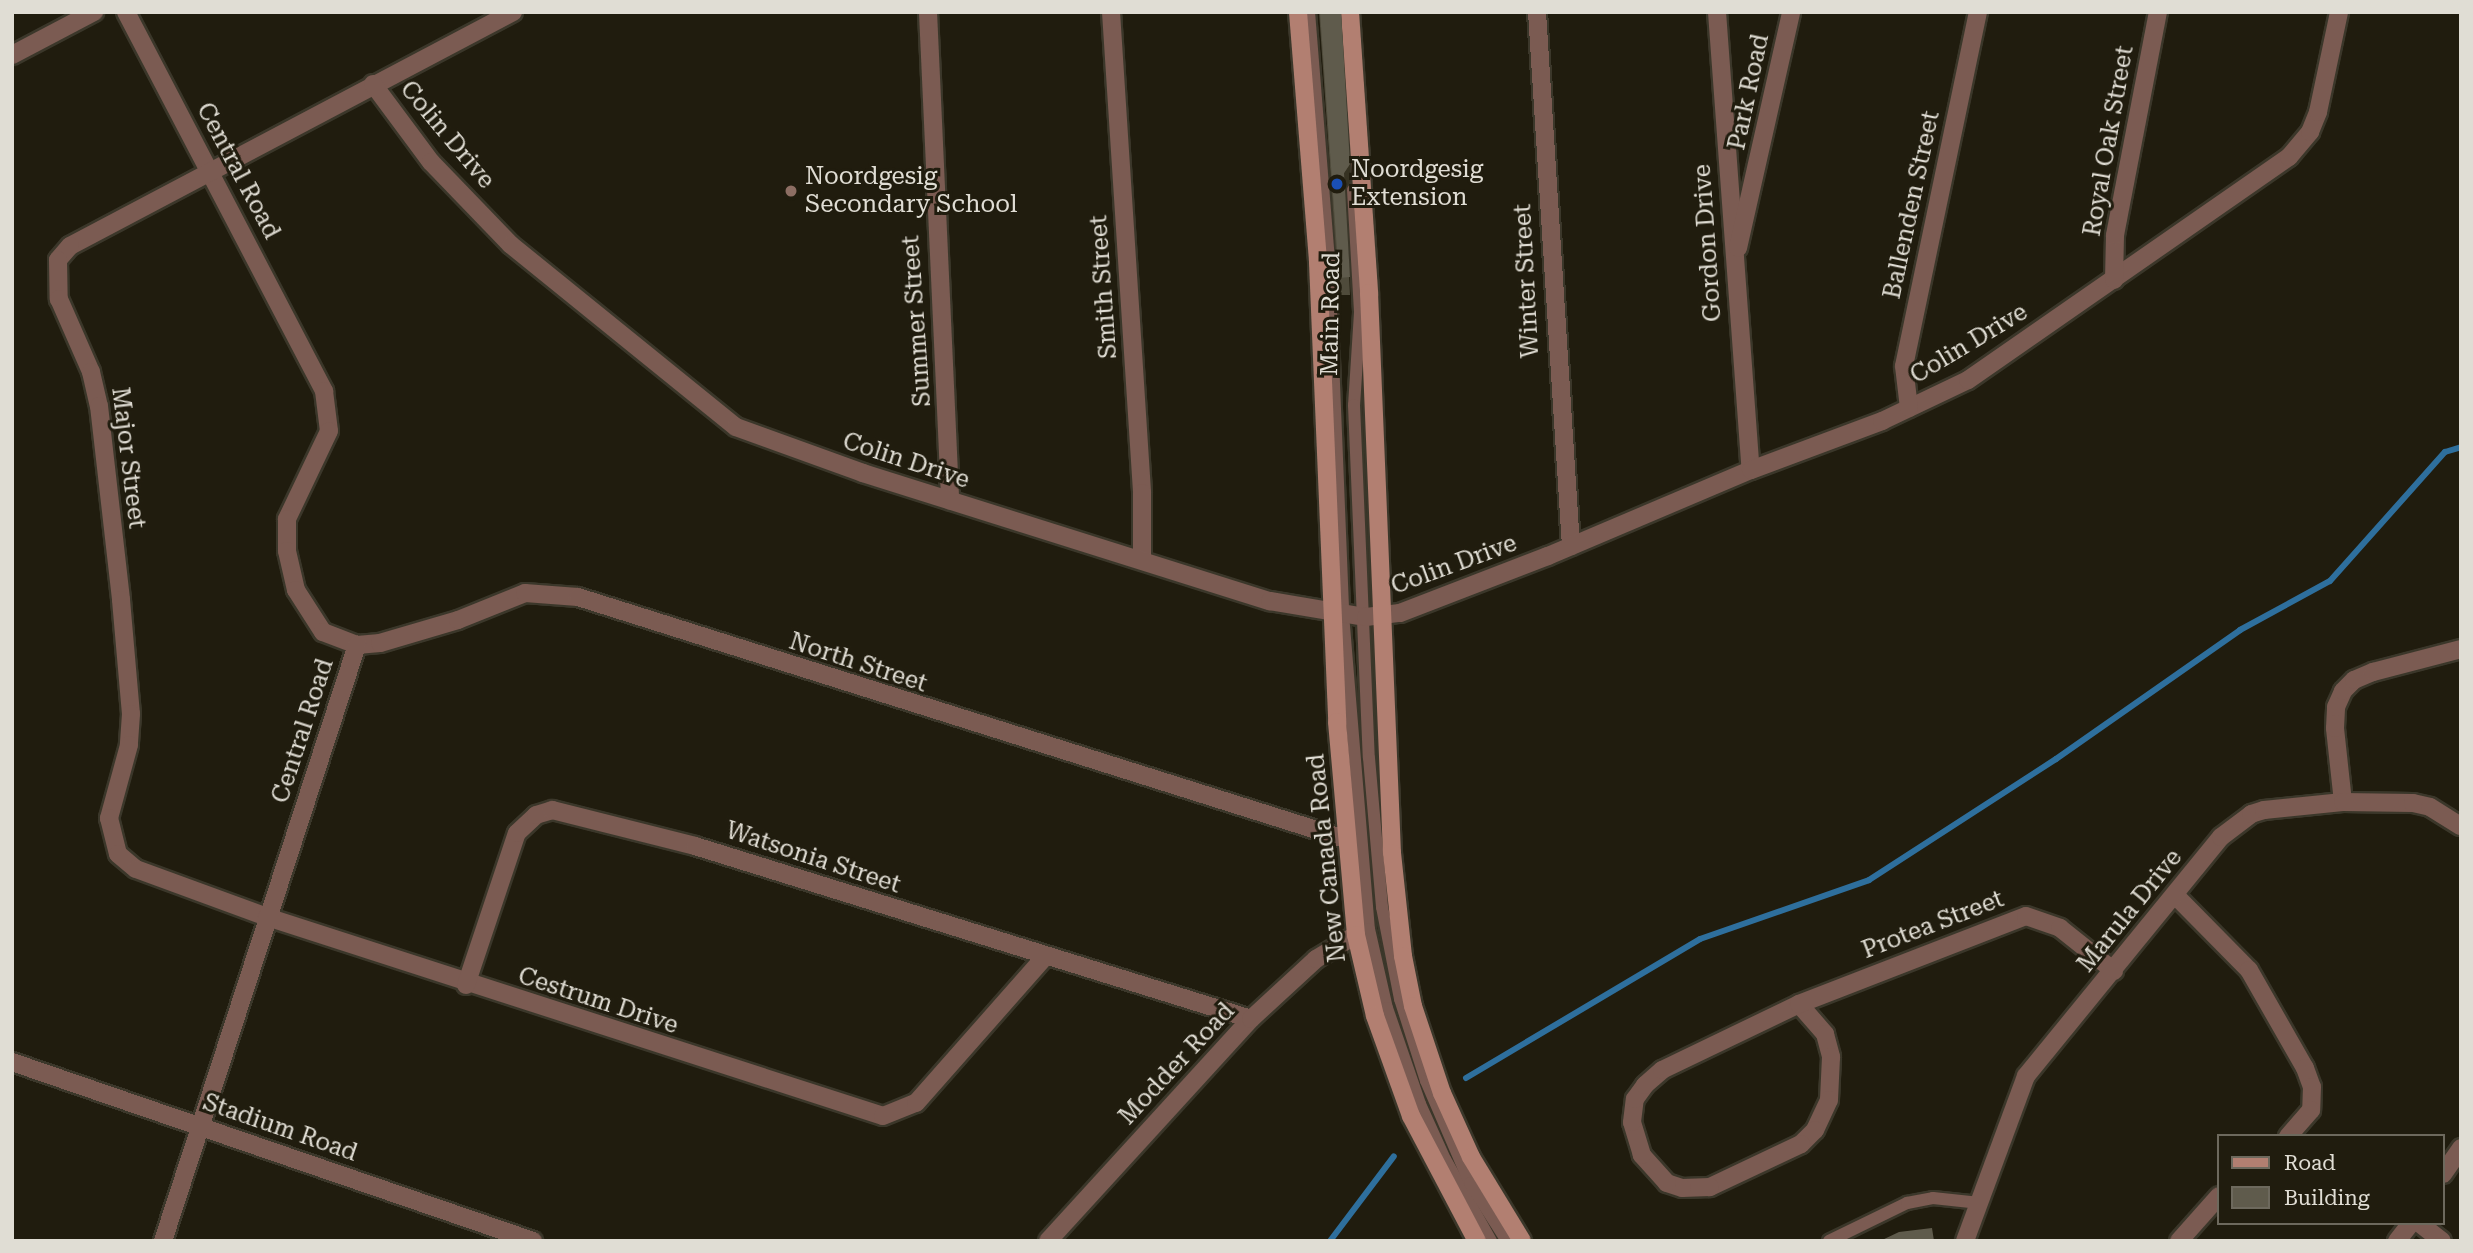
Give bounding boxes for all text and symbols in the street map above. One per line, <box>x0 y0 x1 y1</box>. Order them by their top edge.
street label: Park Road <box>1723 31 1775 153</box>
street label: Royal Oak Street <box>2078 43 2140 239</box>
street label: Colin Drive <box>394 75 500 195</box>
street label: Central Road <box>190 98 286 244</box>
street label: Ballenden Street <box>1878 108 1946 302</box>
place label: Noordgesig Extension <box>1351 156 1483 212</box>
place label: Noordgesig Secondary School <box>805 163 1017 219</box>
street label: Gordon Drive <box>1688 163 1728 323</box>
marker: Noordgesig Extension <box>1329 176 1345 192</box>
marker: Noordgesig Secondary School <box>783 183 799 199</box>
street label: Winter Street <box>1509 203 1545 359</box>
street label: Smith Street <box>1085 214 1123 360</box>
street label: Summer Street <box>897 234 937 408</box>
street label: Main Road <box>1316 252 1346 376</box>
street label: Colin Drive <box>1905 298 2033 390</box>
street label: Major Street <box>105 386 151 530</box>
street label: Colin Drive <box>839 427 973 495</box>
street label: Colin Drive <box>1387 529 1521 601</box>
street label: North Street <box>785 627 931 699</box>
street label: Central Road <box>266 655 340 807</box>
street label: New Canada Road <box>1302 752 1352 964</box>
street label: Watsonia Street <box>722 816 904 900</box>
street label: Marula Drive <box>2072 844 2188 978</box>
street label: Protea Street <box>1858 885 2008 965</box>
street label: Cestrum Drive <box>514 962 682 1040</box>
street label: Modder Road <box>1113 997 1241 1131</box>
street label: Stadium Road <box>199 1088 361 1168</box>
legend <box>2218 1134 2445 1225</box>
text: Road <box>2284 1151 2336 1175</box>
text: Building <box>2284 1186 2370 1210</box>

